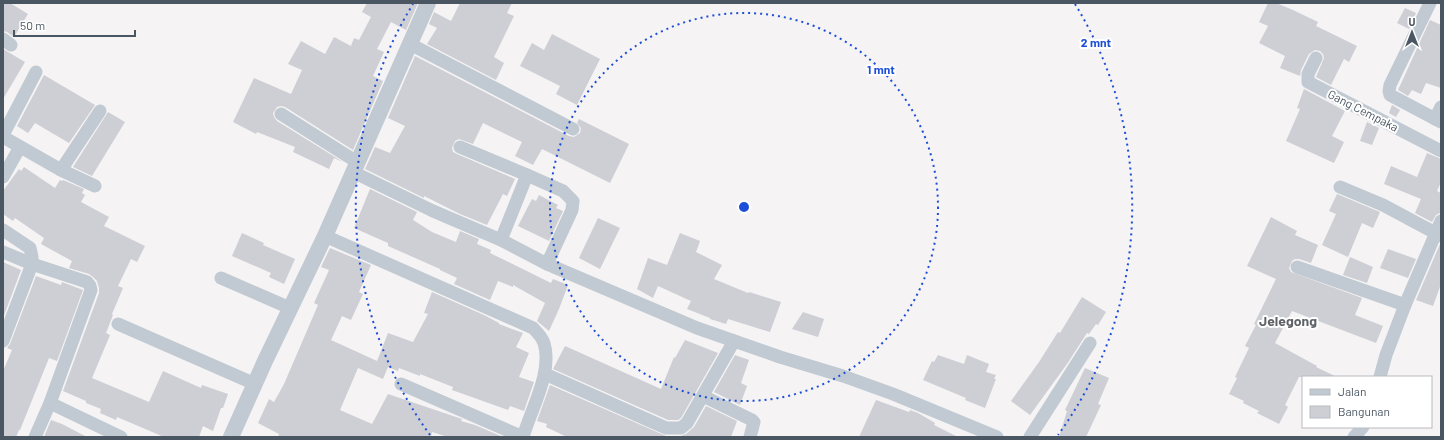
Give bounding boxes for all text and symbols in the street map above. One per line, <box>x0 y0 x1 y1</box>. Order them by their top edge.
scale bar <box>14 12 135 38</box>
north arrow <box>1392 12 1432 52</box>
text: U <box>1409 15 1416 28</box>
text: 50 m <box>20 18 45 32</box>
text: 2 mnt <box>1081 35 1112 49</box>
text: 1 mnt <box>867 62 895 76</box>
street label: Gang Cempaka <box>1326 86 1401 134</box>
centre of rings <box>737 200 751 214</box>
district label: Jelegong <box>1259 312 1317 329</box>
legend <box>1302 376 1432 428</box>
text: Jalan <box>1338 384 1366 398</box>
text: Bangunan <box>1338 404 1390 418</box>

